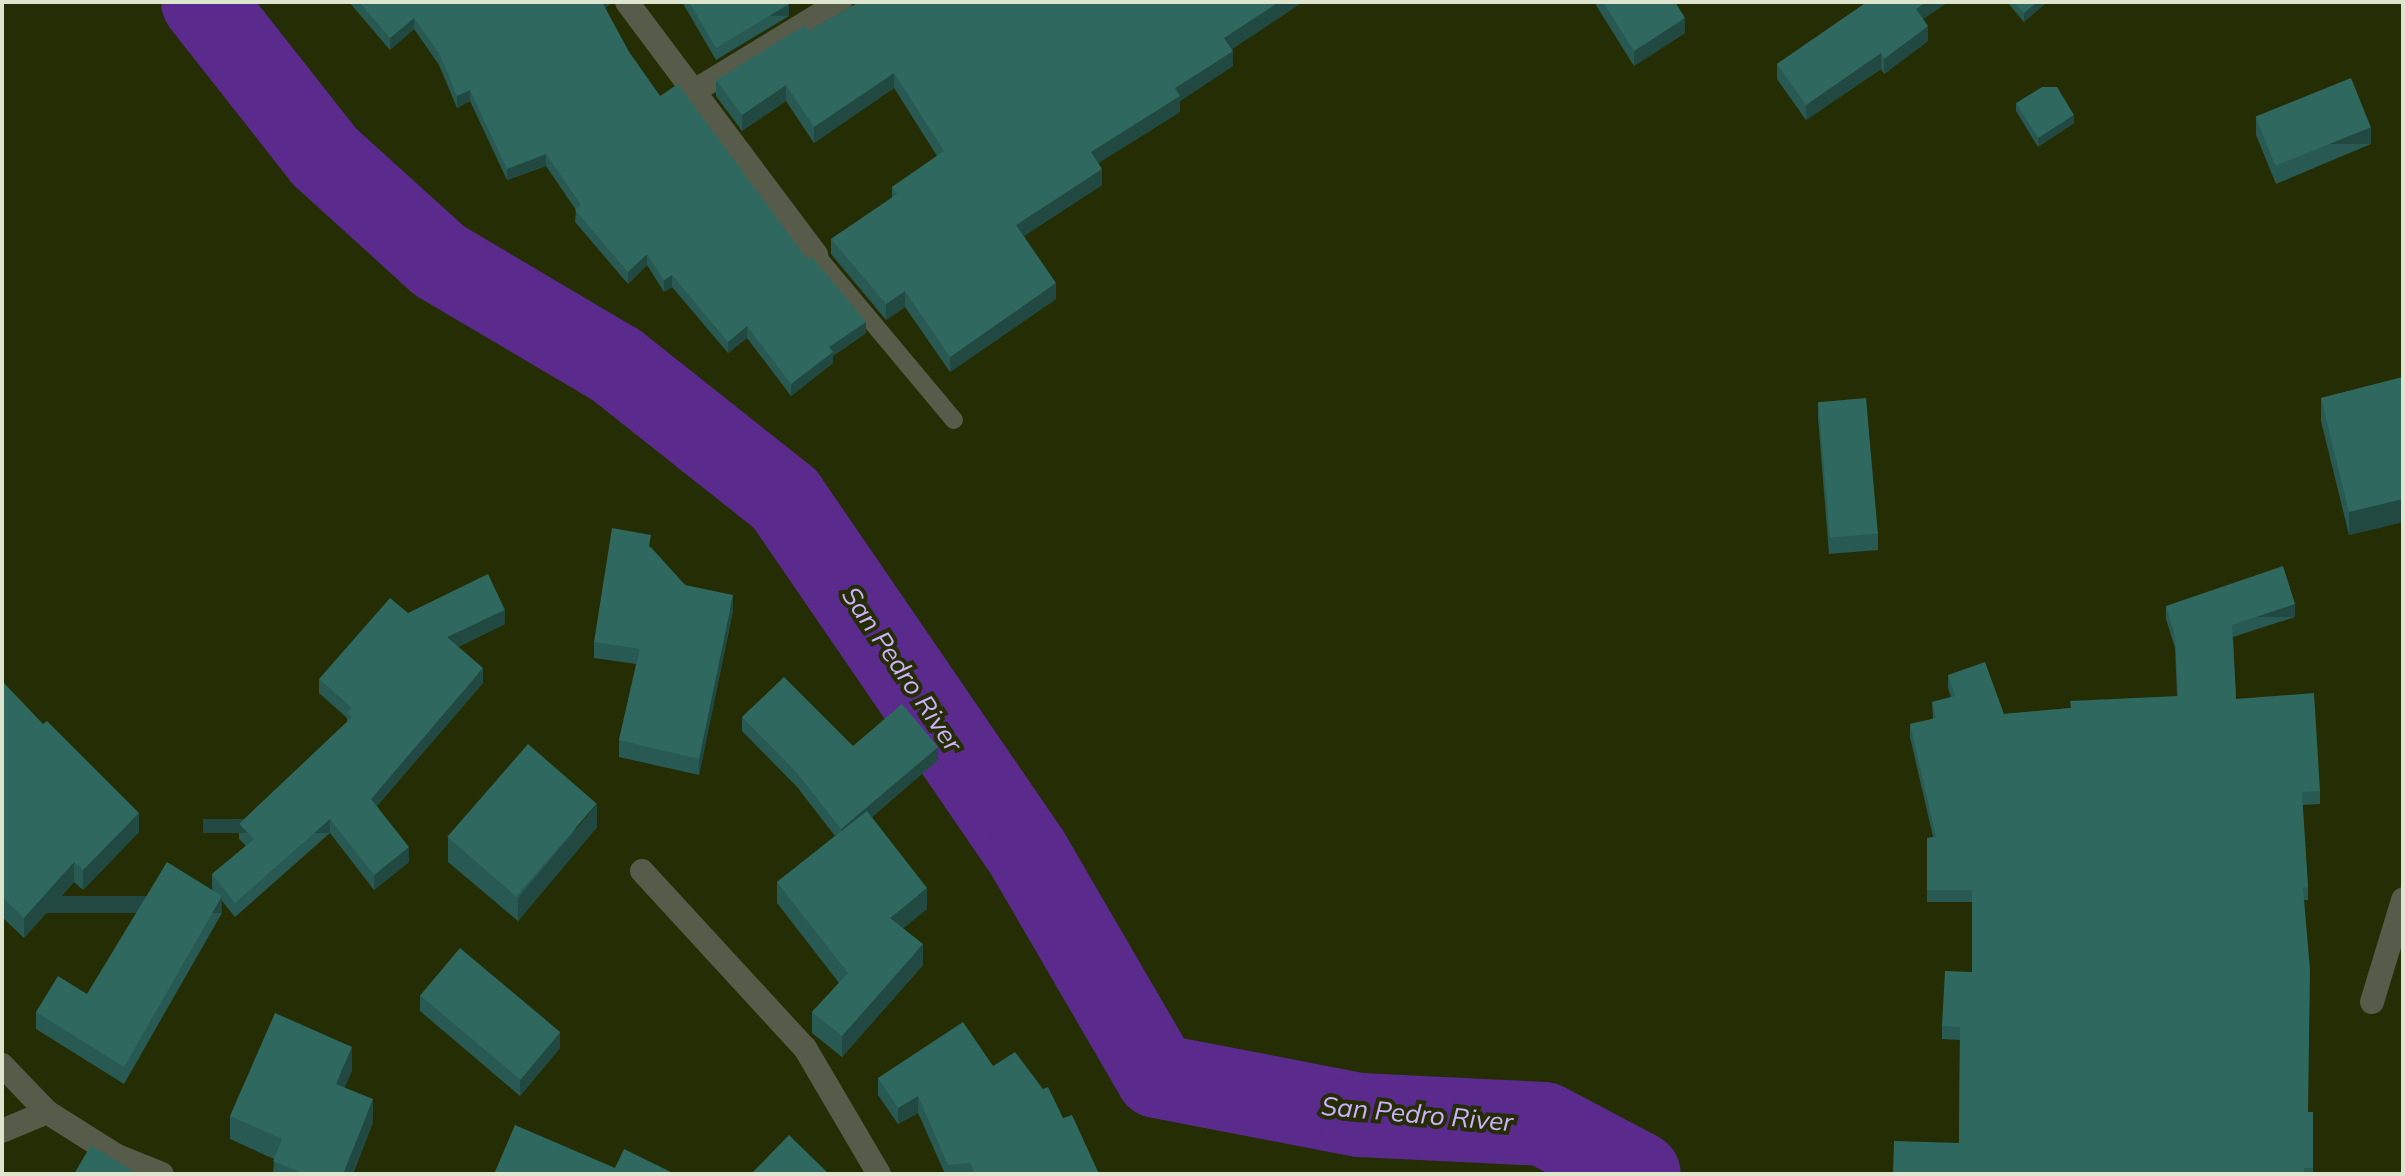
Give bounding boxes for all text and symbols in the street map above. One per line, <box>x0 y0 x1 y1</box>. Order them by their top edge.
water label: San Pedro River <box>835 581 969 757</box>
water label: San Pedro River <box>1320 1090 1514 1138</box>

